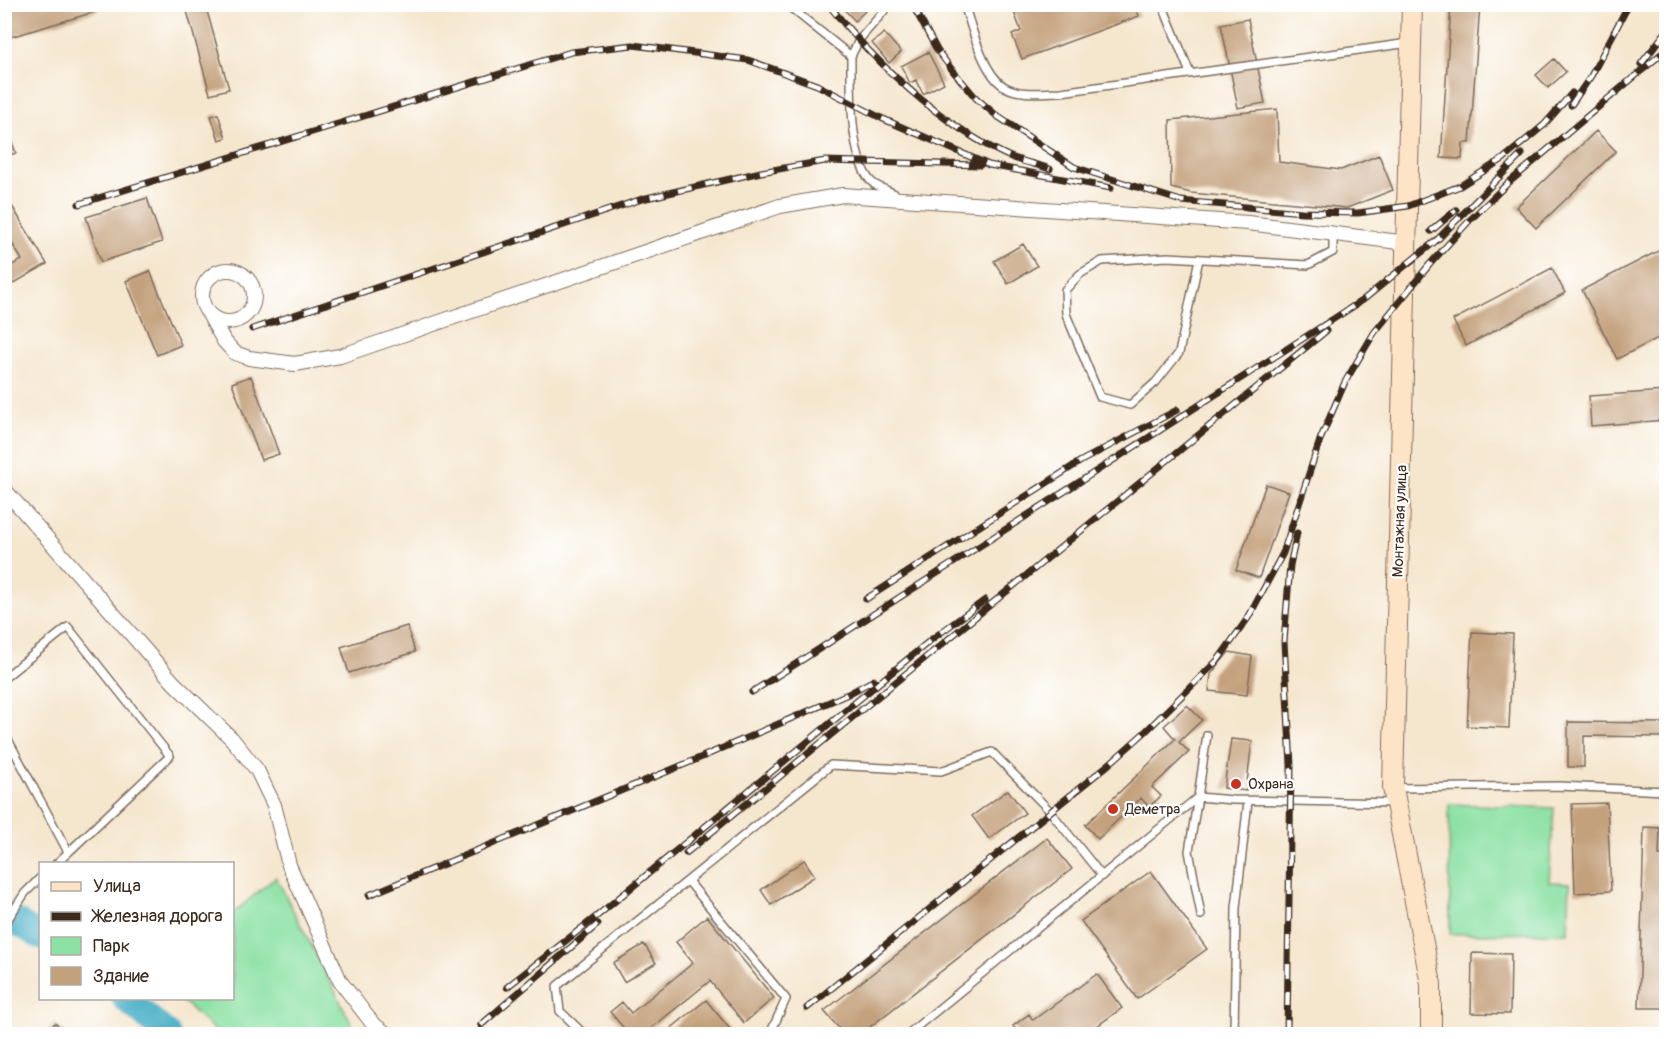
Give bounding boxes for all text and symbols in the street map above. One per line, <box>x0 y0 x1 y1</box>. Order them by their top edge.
street label: Монтажная улица <box>1389 464 1411 578</box>
place label: Охрана <box>1248 775 1294 794</box>
marker: Охрана <box>1229 777 1243 791</box>
place label: Деметра <box>1124 800 1180 819</box>
marker: Деметра <box>1106 802 1120 816</box>
legend <box>39 862 234 1000</box>
text: Улица <box>93 875 141 898</box>
text: Железная дорога <box>90 905 223 928</box>
text: Парк <box>93 935 130 958</box>
text: Здание <box>93 965 149 988</box>

